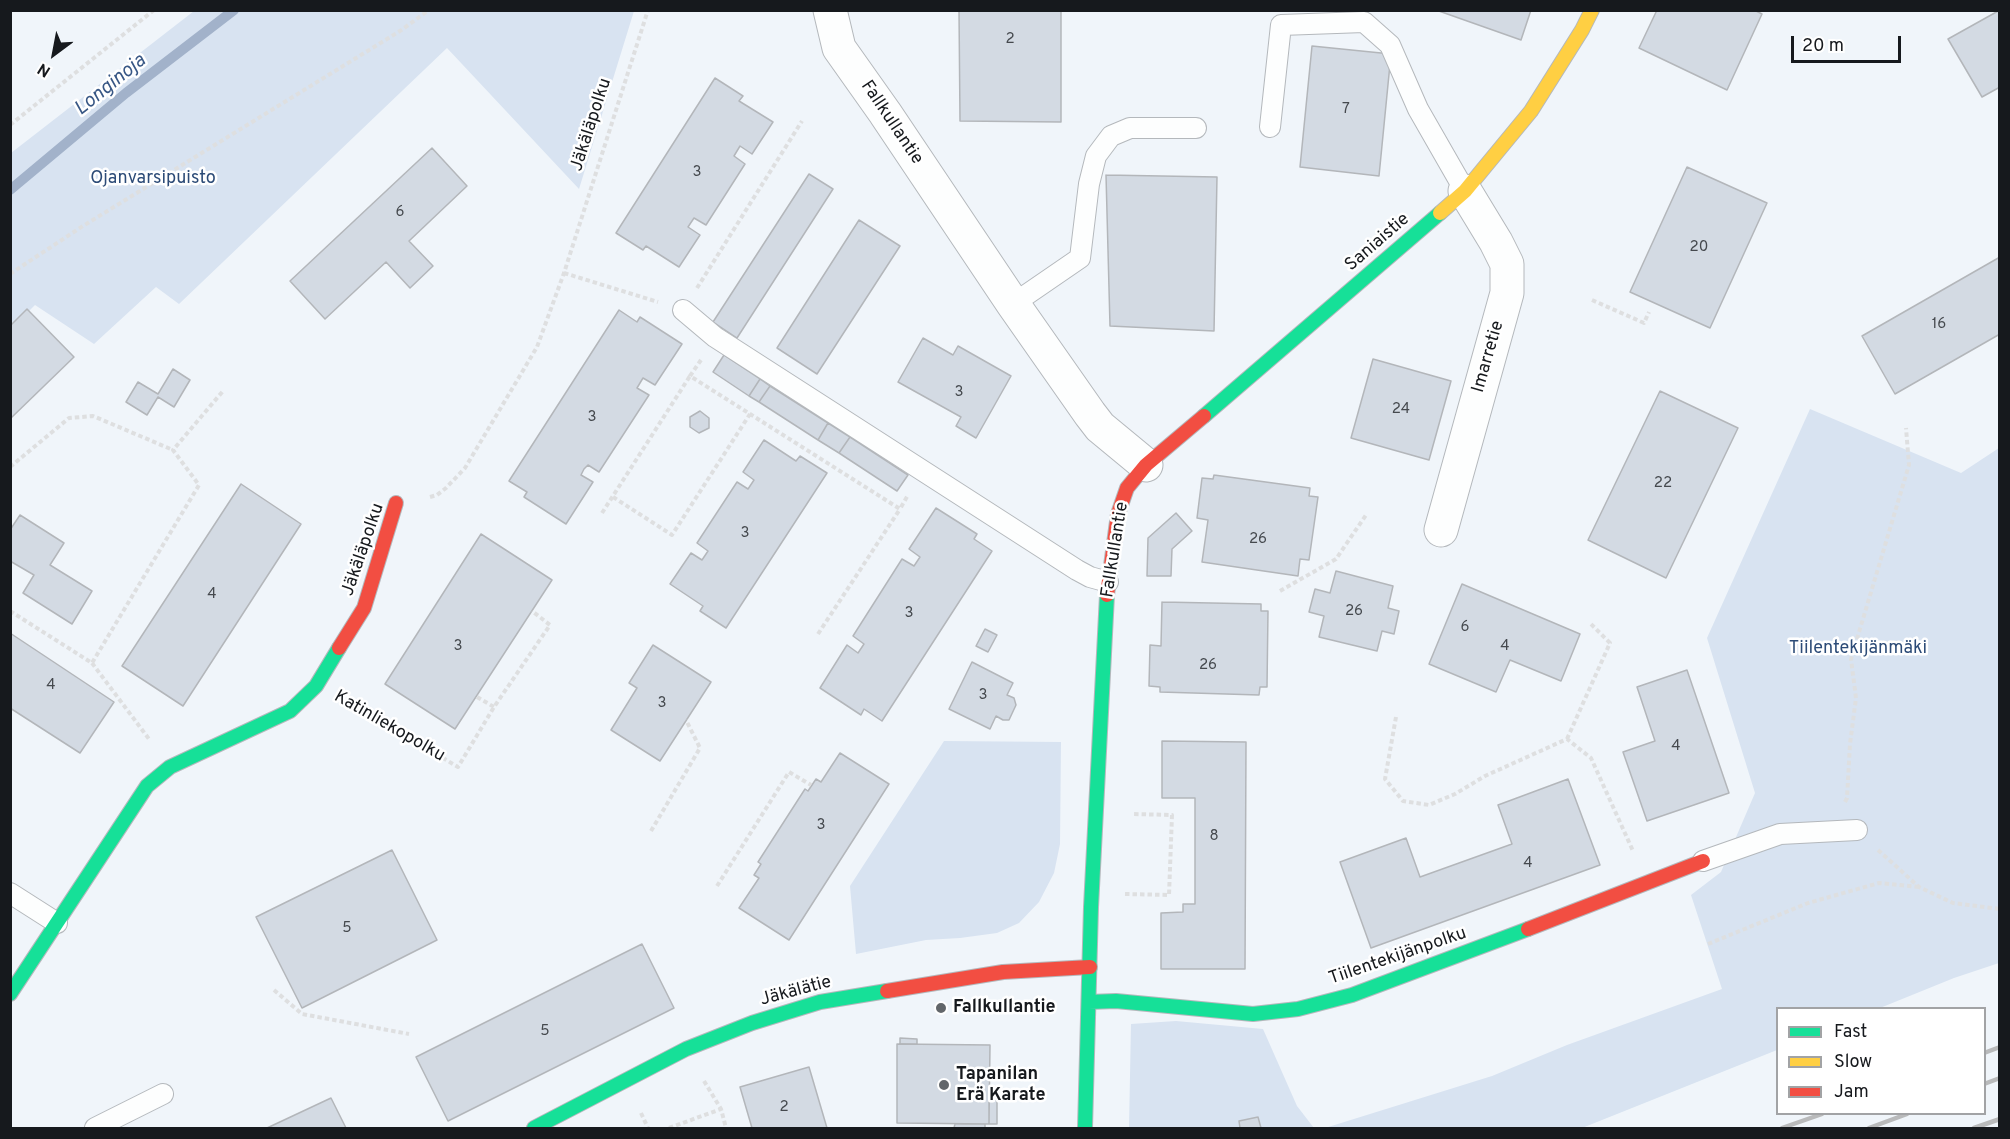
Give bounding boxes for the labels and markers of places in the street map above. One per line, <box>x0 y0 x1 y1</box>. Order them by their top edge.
place label: Fallkullantie <box>953 997 1056 1019</box>
marker: Fallkullantie <box>934 1001 948 1015</box>
place label: Tapanilan Erä Karate <box>956 1064 1045 1106</box>
marker: Tapanilan Erä Karate <box>937 1078 951 1092</box>

